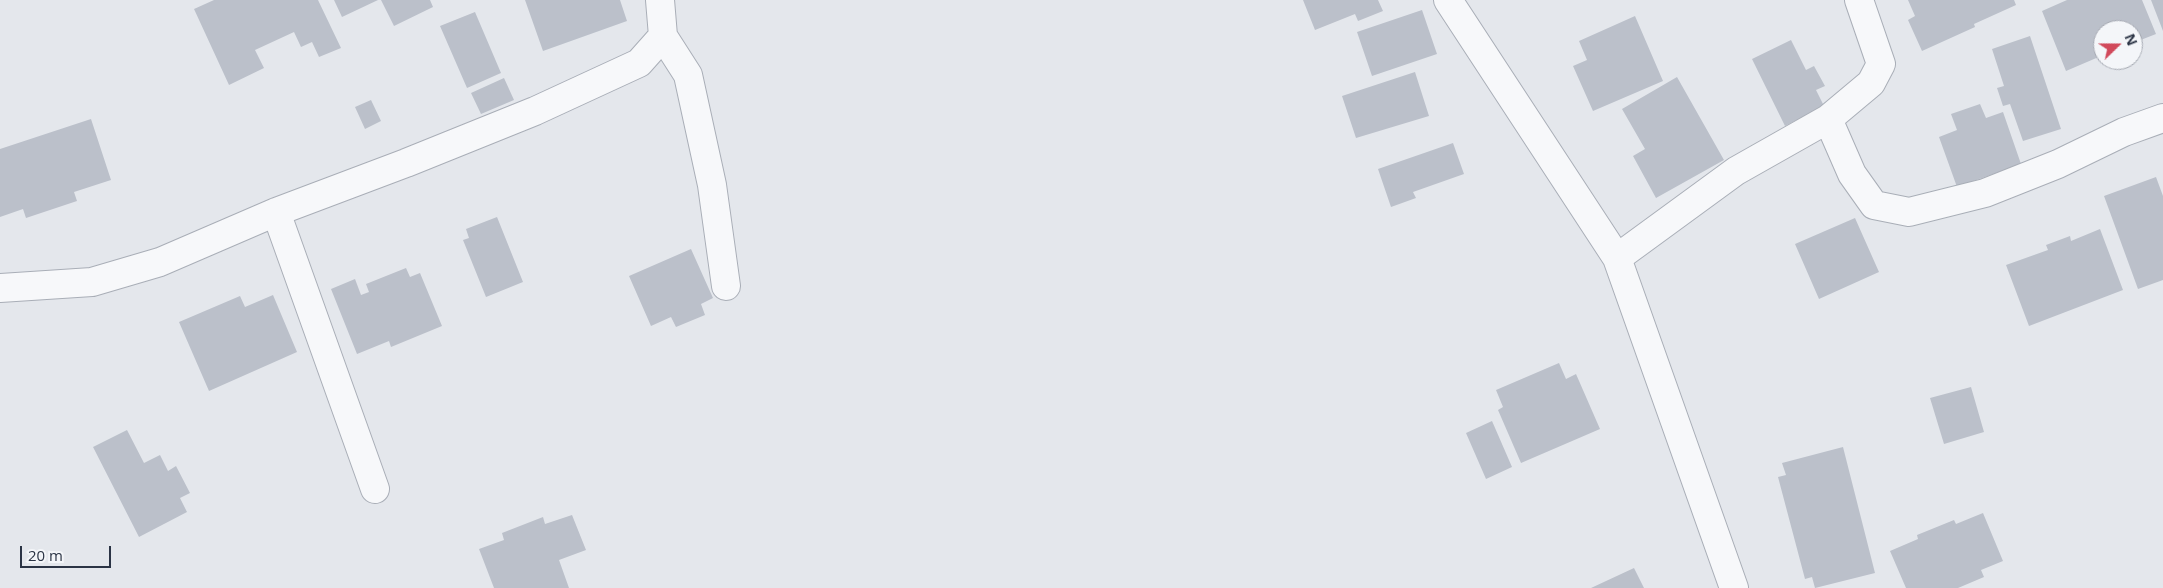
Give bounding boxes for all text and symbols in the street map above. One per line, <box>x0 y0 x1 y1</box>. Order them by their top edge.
north arrow <box>2093 20 2143 70</box>
text: N <box>2120 31 2142 48</box>
scale bar <box>22 536 114 568</box>
text: 20 m <box>28 545 63 565</box>

